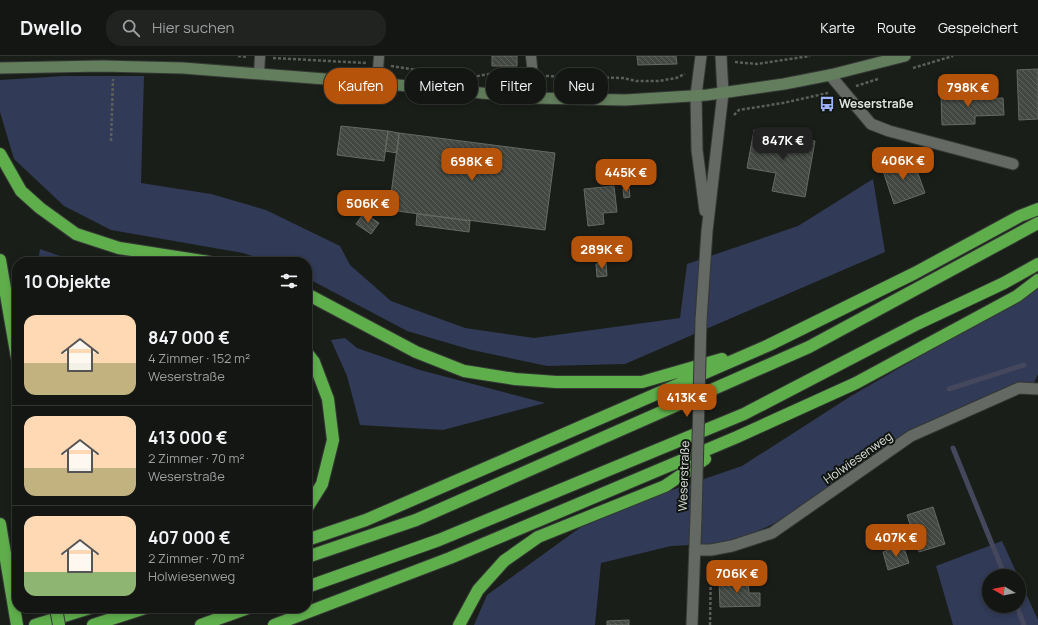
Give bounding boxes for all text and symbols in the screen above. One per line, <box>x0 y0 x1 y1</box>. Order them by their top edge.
search box <box>106 10 386 46</box>
text: Dwello <box>20 15 82 41</box>
icon: search <box>120 17 142 39</box>
text: Hier suchen <box>152 17 234 38</box>
text: Karte <box>820 18 855 37</box>
text: Route <box>877 18 916 37</box>
text: Gespeichert <box>938 18 1018 37</box>
chip: Kaufen <box>324 68 397 104</box>
chip: Mieten <box>405 68 478 104</box>
chip: Filter <box>486 68 546 104</box>
chip: Neu <box>554 68 608 104</box>
pin: 798K € <box>935 74 1001 108</box>
text: 798K € <box>947 78 989 96</box>
bus stop icon: Weserstraße <box>818 95 836 113</box>
place label: Weserstraße <box>839 95 914 112</box>
pin: 847K € <box>750 127 816 161</box>
text: 847K € <box>762 131 804 149</box>
pin: 406K € <box>870 147 936 181</box>
pin: 698K € <box>439 148 505 182</box>
text: 406K € <box>881 151 925 169</box>
text: 698K € <box>450 152 494 170</box>
pin: 445K € <box>593 159 659 193</box>
text: 445K € <box>605 163 647 181</box>
pin: 506K € <box>335 190 401 224</box>
text: 506K € <box>346 194 390 212</box>
pin: 289K € <box>569 236 635 270</box>
text: 289K € <box>580 240 624 258</box>
text: 10 Objekte <box>24 270 111 293</box>
icon: filters <box>278 270 300 292</box>
text: 847 000 € <box>148 326 230 349</box>
icon: home <box>56 331 104 379</box>
text: 4 Zimmer · 152 m² <box>148 349 250 367</box>
text: Weserstraße <box>148 367 225 385</box>
pin: 413K € <box>654 384 720 418</box>
text: 413K € <box>667 388 707 406</box>
text: 413 000 € <box>148 426 228 449</box>
street label: Holwiesenweg <box>820 428 896 488</box>
icon: home <box>56 432 104 480</box>
street label: Weserstraße <box>674 440 693 512</box>
text: 2 Zimmer · 70 m² <box>148 449 245 467</box>
text: Weserstraße <box>148 467 225 485</box>
pin: 407K € <box>863 524 929 558</box>
text: 407 000 € <box>148 526 231 549</box>
text: 407K € <box>874 528 918 546</box>
icon: home <box>56 532 104 580</box>
text: 2 Zimmer · 70 m² <box>148 549 245 567</box>
pin: 706K € <box>704 560 770 594</box>
text: 706K € <box>715 564 759 582</box>
text: Holwiesenweg <box>148 567 235 585</box>
north arrow <box>982 569 1026 613</box>
map controls <box>982 569 1026 613</box>

